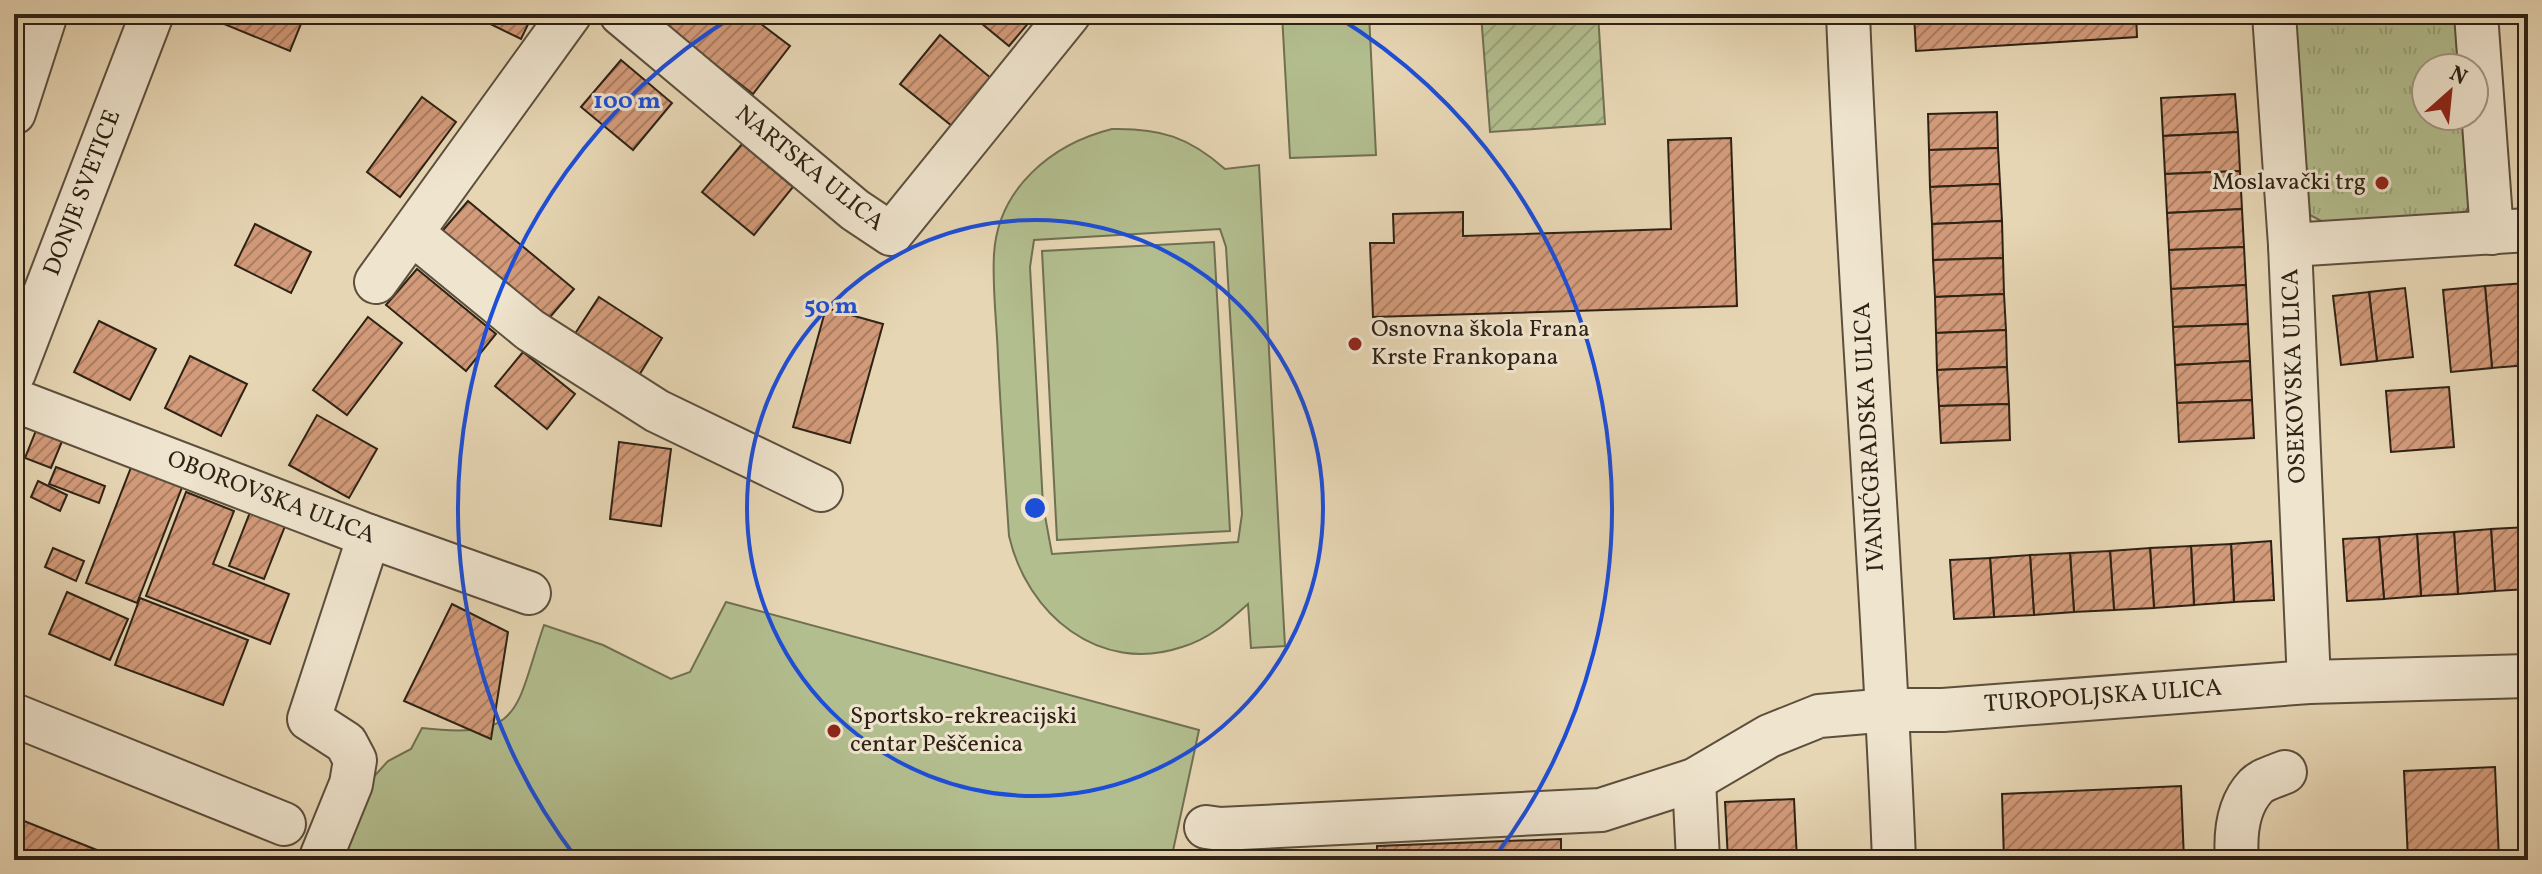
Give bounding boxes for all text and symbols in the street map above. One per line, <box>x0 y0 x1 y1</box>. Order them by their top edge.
north arrow <box>2410 52 2490 132</box>
text: N <box>2444 59 2472 94</box>
text: 100 m <box>593 85 661 119</box>
street label: NARTSKA ULICA <box>727 98 891 240</box>
street label: DONJE SVETICE <box>36 105 130 281</box>
place label: Moslavački trg <box>2212 166 2366 200</box>
marker: Moslavački trg <box>2373 174 2391 192</box>
street label: OSEKOVSKA ULICA <box>2274 268 2316 484</box>
text: 50 m <box>804 290 858 324</box>
street label: IVANIĆGRADSKA ULICA <box>1846 301 1894 573</box>
place label: Osnovna škola Frana Krste Frankopana <box>1371 313 1590 375</box>
marker: Osnovna škola Frana Krste Frankopana <box>1346 335 1364 353</box>
street label: OBOROVSKA ULICA <box>162 443 380 553</box>
centre of rings <box>1021 494 1049 522</box>
street label: TUROPOLJSKA ULICA <box>1983 672 2223 722</box>
place label: Sportsko-rekreacijski centar Peščenica <box>850 700 1077 762</box>
marker: Sportsko-rekreacijski centar Peščenica <box>825 722 843 740</box>

